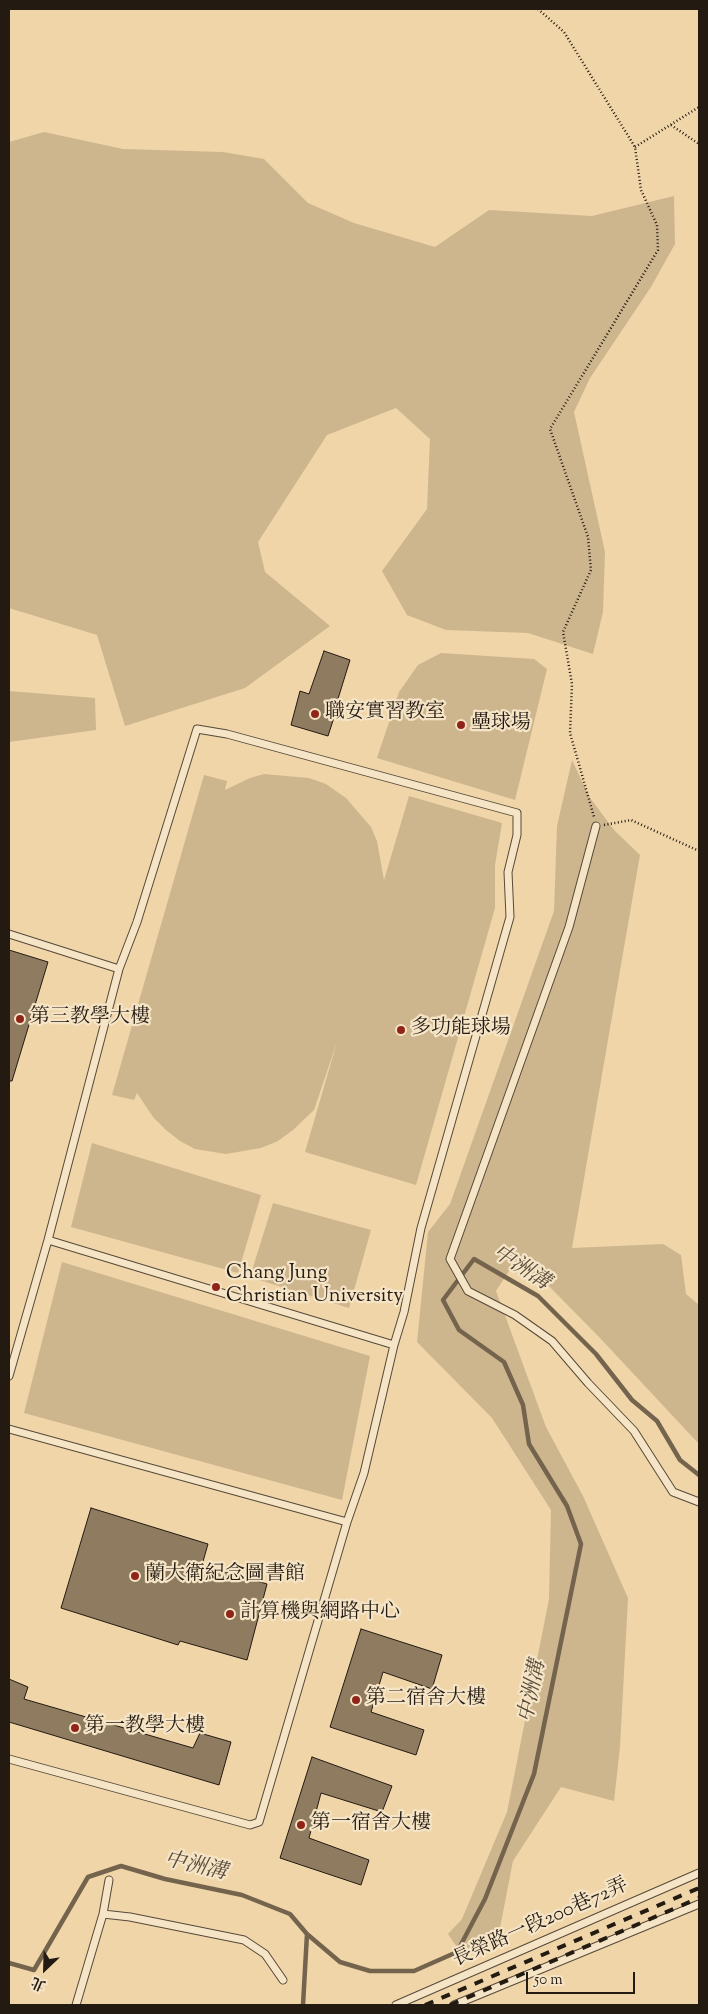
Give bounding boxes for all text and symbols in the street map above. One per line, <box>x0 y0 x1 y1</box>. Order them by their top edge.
place label: 職安實習教室 <box>325 702 445 726</box>
marker: 職安實習教室 <box>309 708 321 720</box>
place label: 壘球場 <box>471 713 531 737</box>
marker: 壘球場 <box>455 719 467 731</box>
place label: 第三教學大樓 <box>30 1007 150 1031</box>
marker: 第三教學大樓 <box>14 1013 26 1025</box>
place label: 多功能球場 <box>411 1018 511 1042</box>
marker: 多功能球場 <box>395 1024 407 1036</box>
water label: 中洲溝 <box>487 1241 553 1297</box>
place label: Chang Jung Christian University <box>226 1263 403 1310</box>
marker: Chang Jung Christian University <box>210 1281 222 1293</box>
place label: 蘭大衛紀念圖書館 <box>145 1564 305 1588</box>
marker: 蘭大衛紀念圖書館 <box>129 1570 141 1582</box>
place label: 計算機與網路中心 <box>240 1602 400 1626</box>
marker: 計算機與網路中心 <box>224 1608 236 1620</box>
water label: 中洲溝 <box>515 1659 553 1725</box>
place label: 第二宿舍大樓 <box>366 1688 486 1712</box>
marker: 第二宿舍大樓 <box>350 1694 362 1706</box>
place label: 第一教學大樓 <box>85 1716 205 1740</box>
marker: 第一教學大樓 <box>69 1722 81 1734</box>
place label: 第一宿舍大樓 <box>311 1813 431 1837</box>
marker: 第一宿舍大樓 <box>295 1819 307 1831</box>
water label: 中洲溝 <box>161 1849 229 1887</box>
street label: 長榮路一段200巷72弄 <box>449 1874 633 1974</box>
north arrow <box>20 1944 70 1994</box>
scale bar <box>528 1962 637 1994</box>
text: 50 m <box>534 1970 563 1991</box>
text: 北 <box>28 1971 49 1995</box>

